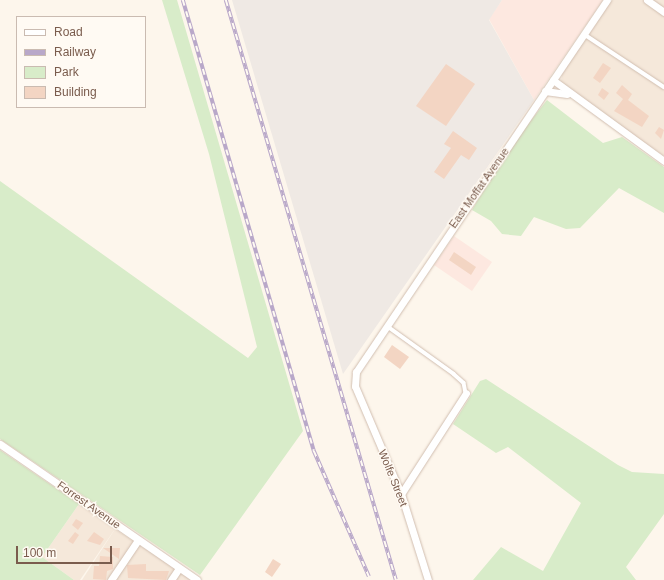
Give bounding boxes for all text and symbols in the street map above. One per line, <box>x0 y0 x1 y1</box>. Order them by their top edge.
legend <box>16 16 146 108</box>
text: Road <box>54 25 83 39</box>
text: Railway <box>54 45 96 59</box>
text: Park <box>54 65 79 79</box>
text: Building <box>54 85 97 99</box>
street label: East Moffat Avenue <box>446 145 512 231</box>
street label: Wolfe Street <box>376 448 410 508</box>
street label: Forrest Avenue <box>54 478 124 532</box>
scale bar <box>18 538 114 564</box>
text: 100 m <box>23 546 56 560</box>

